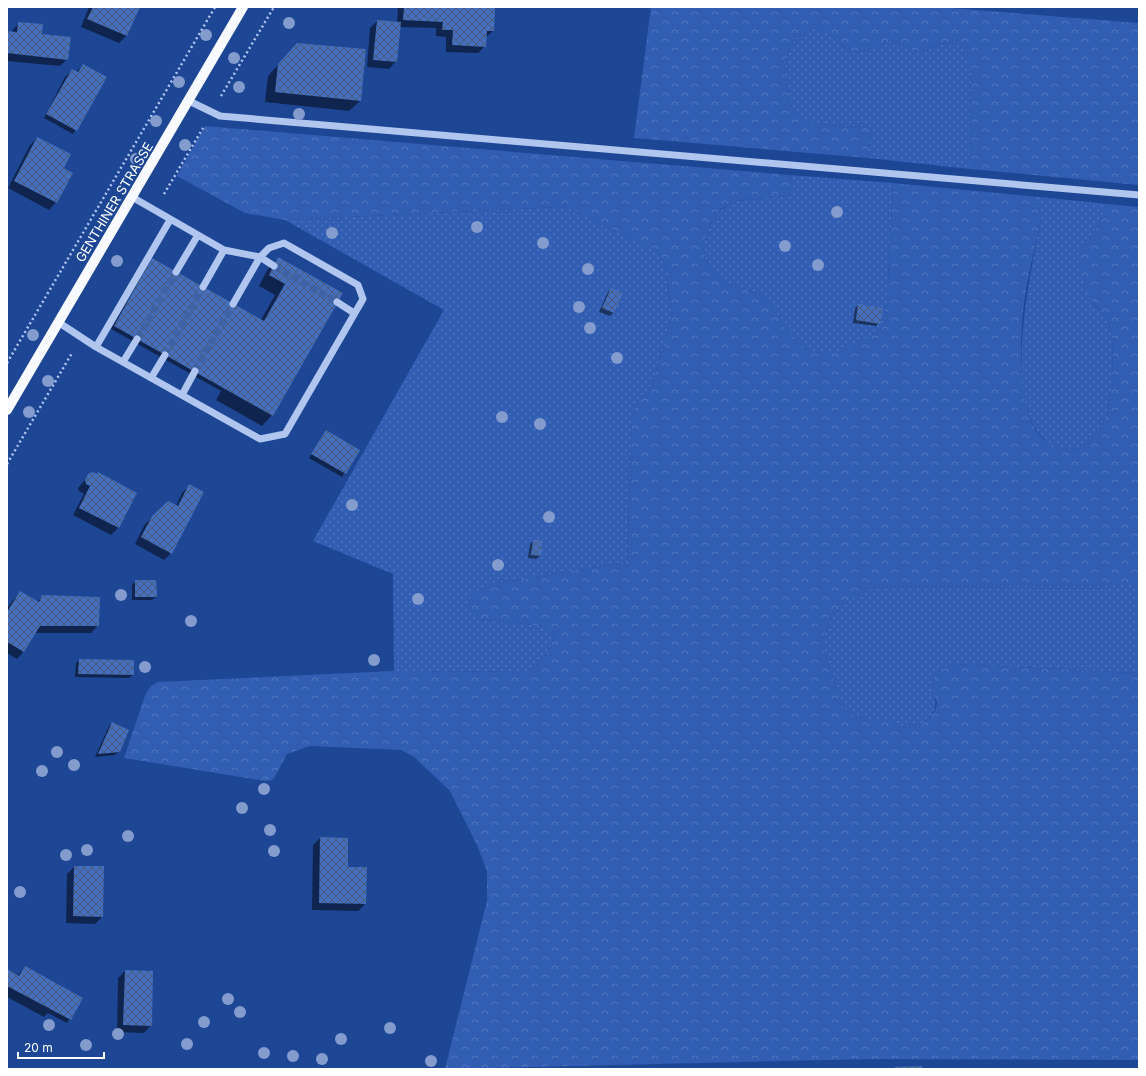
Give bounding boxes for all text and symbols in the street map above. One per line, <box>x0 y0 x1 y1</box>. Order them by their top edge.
street label: GENTHINER STRASSE <box>72 139 156 265</box>
scale bar <box>18 1034 104 1060</box>
text: 20 m <box>24 1040 53 1055</box>

